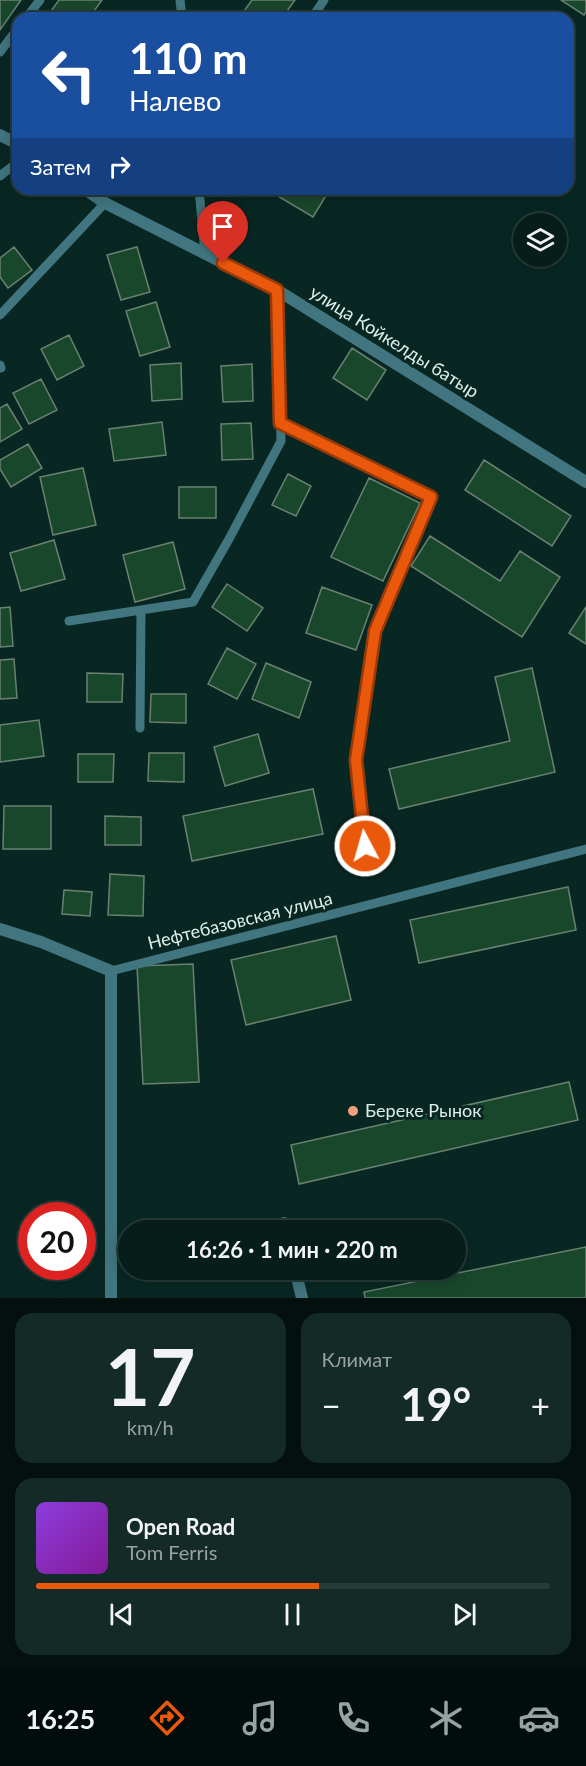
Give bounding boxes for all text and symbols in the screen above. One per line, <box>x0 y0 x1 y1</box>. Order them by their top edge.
text: 110 m <box>129 33 247 83</box>
icon: left <box>30 36 108 114</box>
text: Налево <box>129 84 221 117</box>
icon: right <box>103 150 136 183</box>
text: Затем <box>30 153 91 180</box>
pin <box>197 201 248 263</box>
icon: arrive <box>206 210 239 243</box>
map controls <box>513 213 567 267</box>
button: layers <box>513 213 567 267</box>
street label: улица Койкелды батыр <box>306 280 483 402</box>
position arrow <box>333 814 397 878</box>
street label: Нефтебазовская улица <box>145 886 334 954</box>
place label: Береке Рынок <box>365 1099 482 1121</box>
marker: Береке Рынок <box>346 1104 360 1118</box>
speed limit sign: 20 <box>18 1202 96 1280</box>
text: 16:26 · 1 мин · 220 m <box>186 1236 398 1263</box>
text: 17 <box>105 1329 195 1423</box>
text: Климат <box>322 1347 392 1371</box>
text: 19° <box>400 1377 471 1431</box>
text: − <box>322 1385 341 1425</box>
text: + <box>531 1385 550 1425</box>
text: km/h <box>127 1415 174 1439</box>
text: Open Road <box>126 1513 235 1540</box>
text: Tom Ferris <box>126 1540 217 1564</box>
icon: previous <box>105 1598 138 1631</box>
icon: pause <box>276 1598 309 1631</box>
icon: next <box>448 1598 481 1631</box>
icon: directions <box>146 1697 188 1739</box>
icon: music <box>239 1697 281 1739</box>
icon: phone <box>332 1697 374 1739</box>
icon: climate <box>425 1697 467 1739</box>
icon: car <box>518 1697 560 1739</box>
text: 16:25 <box>26 1702 95 1735</box>

